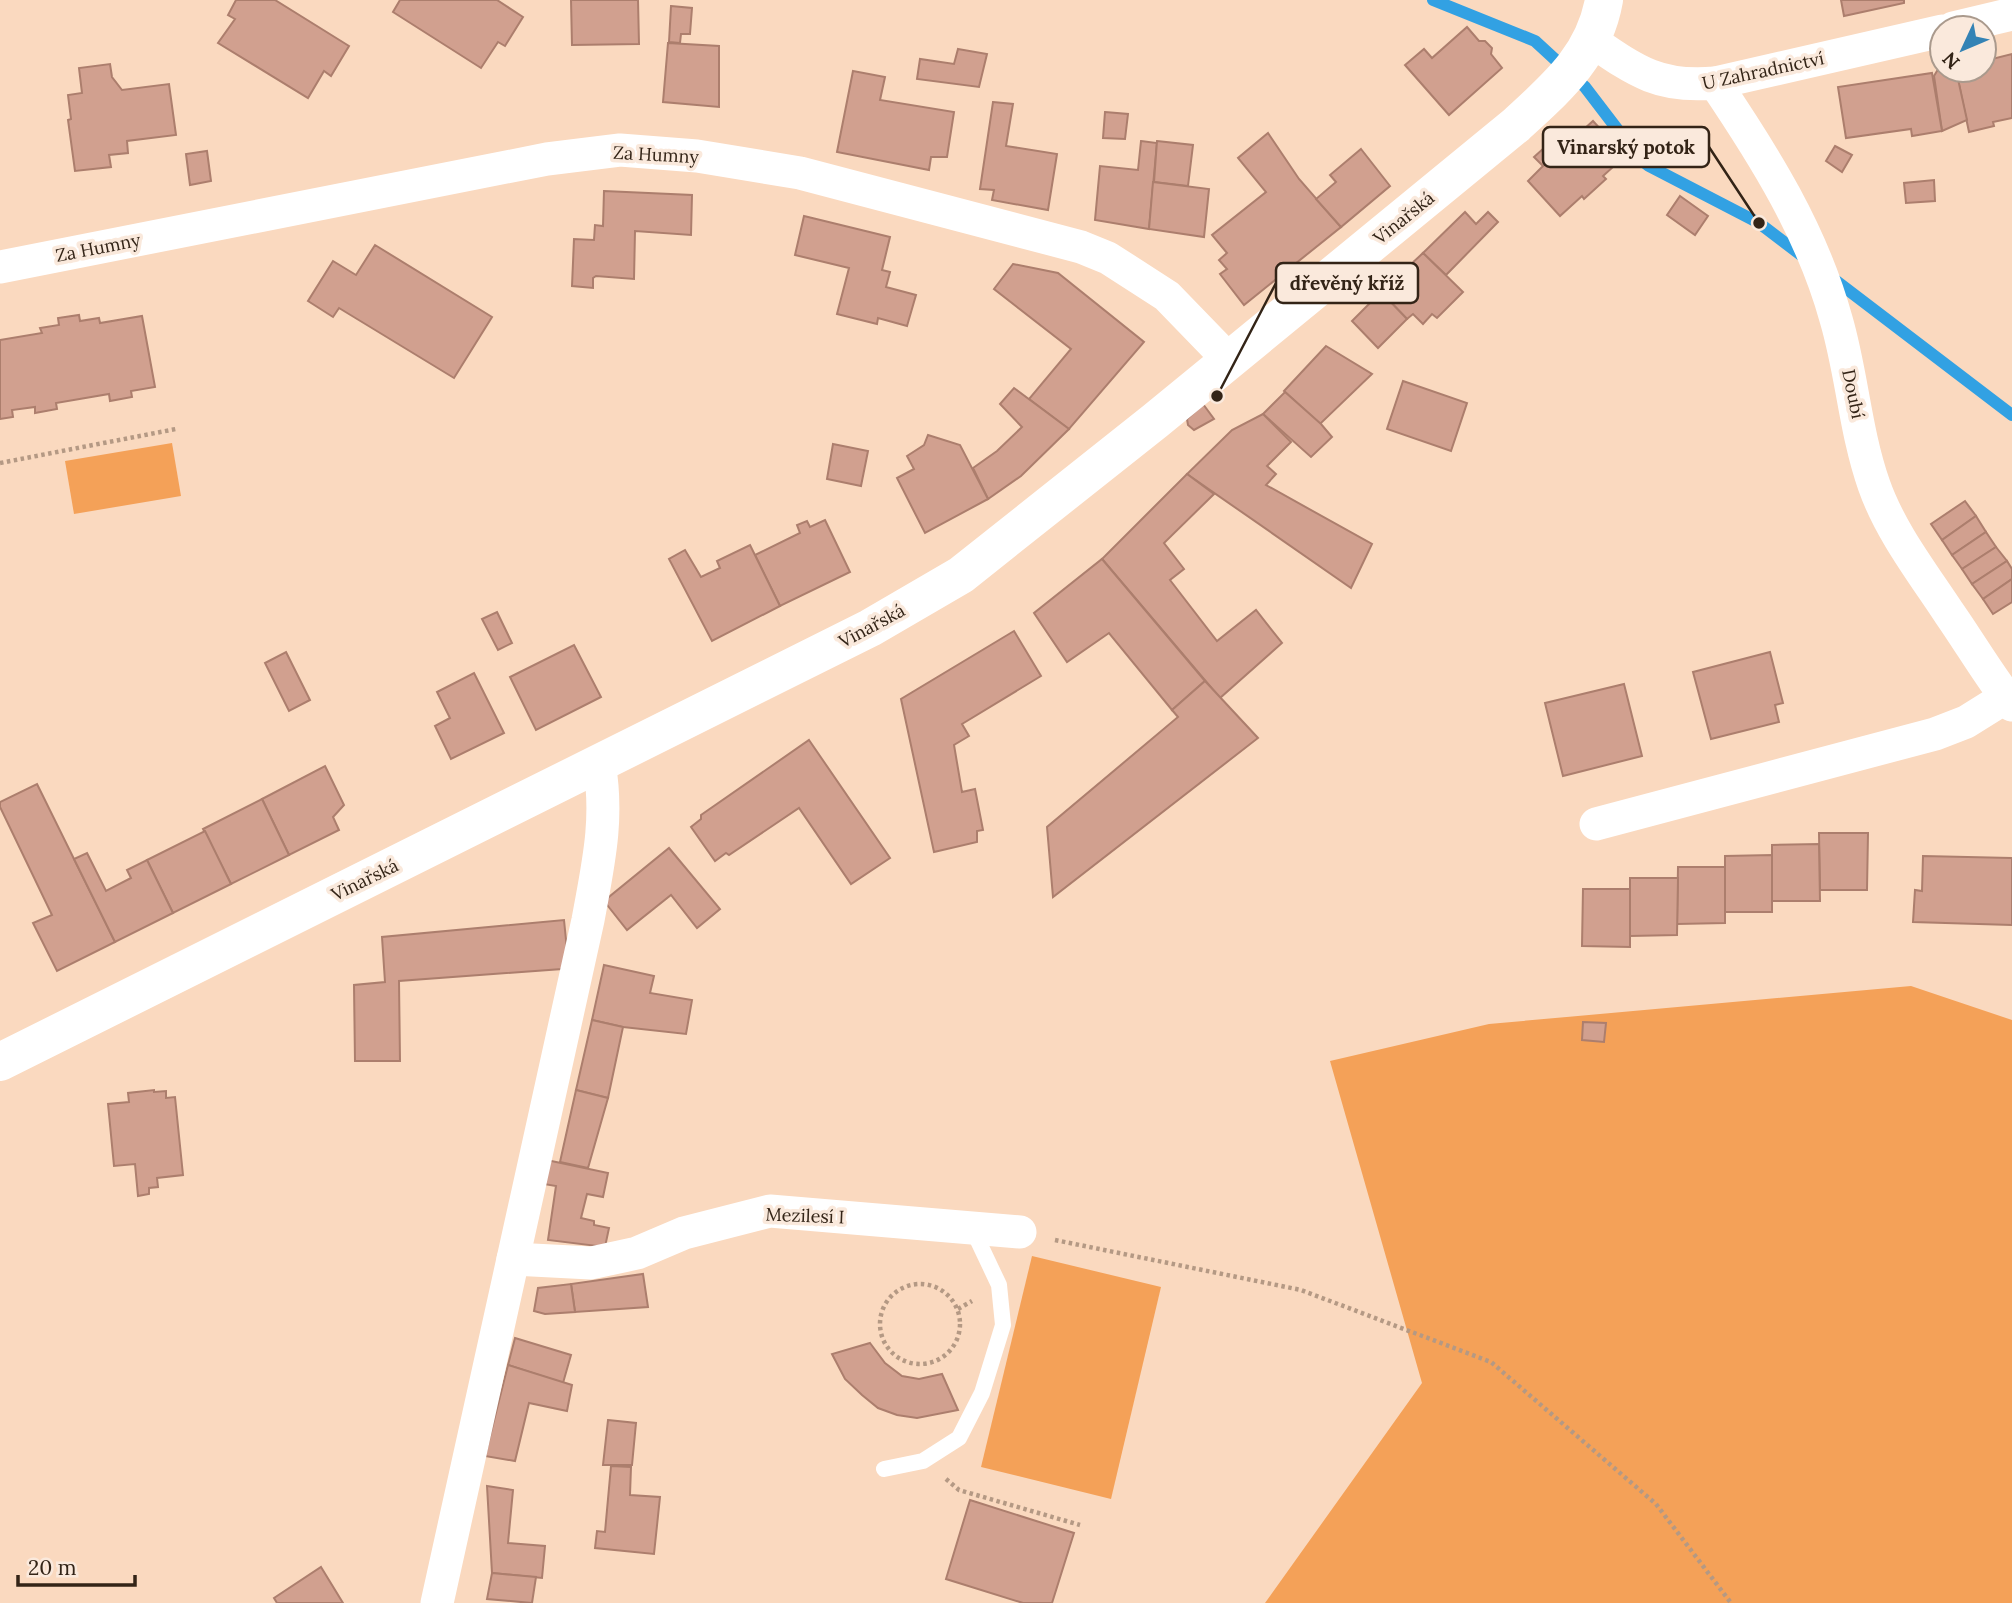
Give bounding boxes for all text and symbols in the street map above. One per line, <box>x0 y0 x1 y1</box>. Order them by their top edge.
north arrow <box>1928 14 1998 84</box>
street label: U Zahradnictví <box>1700 46 1826 95</box>
text: N <box>1937 47 1965 74</box>
callout: Vinarský potok <box>1543 127 1709 167</box>
text: Vinarský potok <box>1557 135 1695 159</box>
street label: Za Humny <box>613 141 700 168</box>
street label: Vinařská <box>1368 186 1439 250</box>
street label: Za Humny <box>54 228 143 267</box>
callout: dřevěný kříž <box>1276 263 1418 303</box>
text: dřevěný kříž <box>1290 271 1404 295</box>
street label: Doubí <box>1837 367 1870 421</box>
street label: Vinařská <box>834 599 909 653</box>
street label: Vinařská <box>327 853 402 906</box>
street label: Mezilesí I <box>765 1203 845 1228</box>
scale bar <box>18 1544 135 1588</box>
text: 20 m <box>28 1554 77 1581</box>

